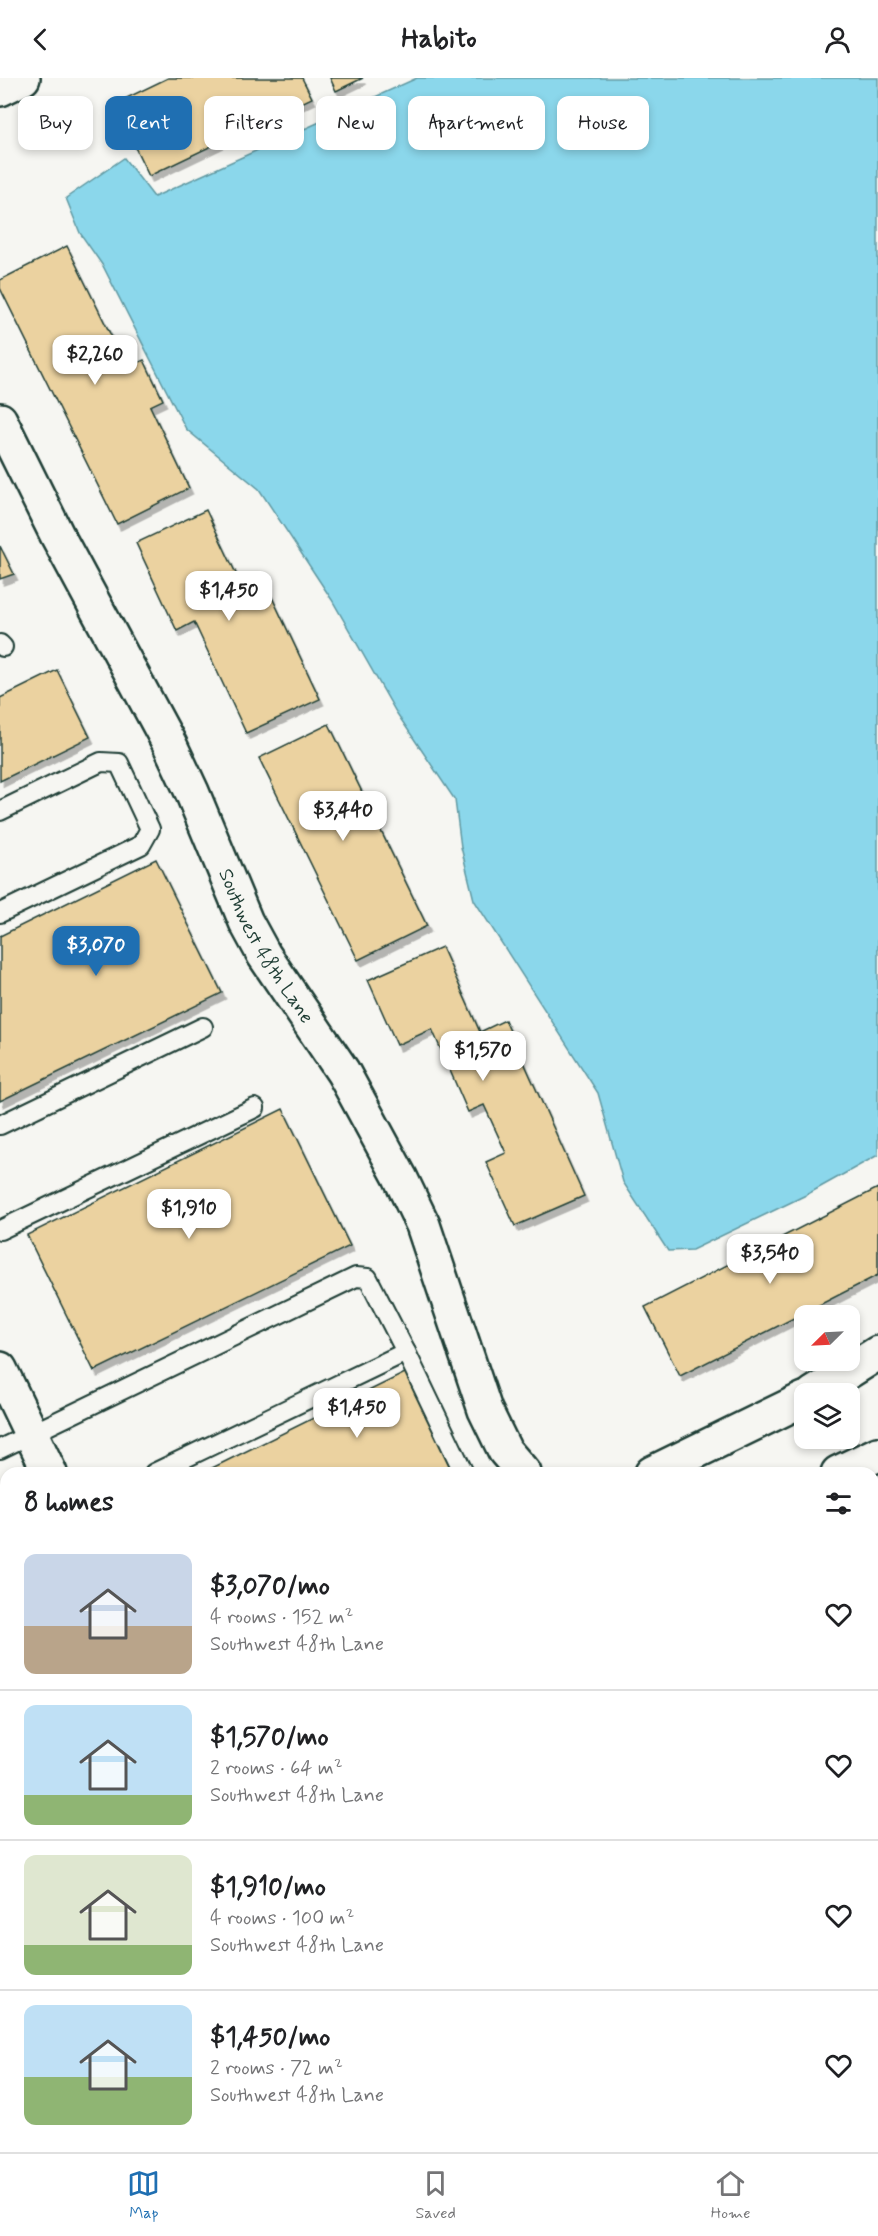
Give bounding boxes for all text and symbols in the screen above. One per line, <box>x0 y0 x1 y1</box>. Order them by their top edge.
text: Habito <box>401 22 477 57</box>
icon: back <box>24 23 57 56</box>
icon: person <box>821 23 854 56</box>
chip: Buy <box>18 96 93 150</box>
chip: Rent <box>105 96 192 150</box>
chip: Filters <box>204 96 304 150</box>
chip: New <box>316 96 396 150</box>
chip: Apartment <box>408 96 545 150</box>
chip: House <box>557 96 649 150</box>
pin: $2,260 <box>46 335 144 386</box>
text: $2,260 <box>66 341 124 368</box>
pin: $1,450 <box>180 571 278 622</box>
text: $1,450 <box>199 577 259 604</box>
pin: $3,440 <box>294 791 392 842</box>
text: $3,440 <box>313 797 373 824</box>
street label: Southwest 48th Lane <box>212 865 320 1029</box>
pin: $3,070 <box>47 926 145 977</box>
text: $3,070 <box>67 932 125 959</box>
pin: $1,570 <box>434 1031 532 1082</box>
text: $1,570 <box>454 1037 512 1064</box>
pin: $1,910 <box>140 1189 238 1240</box>
text: $1,910 <box>161 1195 217 1222</box>
pin: $3,540 <box>721 1234 819 1285</box>
text: $3,540 <box>741 1240 799 1267</box>
north arrow <box>794 1305 860 1371</box>
map controls <box>794 1305 860 1449</box>
button: layers <box>794 1383 860 1449</box>
pin: $1,450 <box>308 1388 406 1439</box>
text: $1,450 <box>327 1394 387 1421</box>
text: 8 homes <box>24 1486 114 1520</box>
icon: filters <box>822 1487 855 1520</box>
text: $3,070/mo <box>210 1570 330 1604</box>
icon: home <box>72 1578 144 1650</box>
icon: heart <box>822 1598 855 1631</box>
text: 4 rooms · 152 m² <box>210 1604 353 1631</box>
text: Southwest 48th Lane <box>210 1631 384 1658</box>
text: $1,570/mo <box>210 1721 329 1755</box>
icon: home <box>72 1729 144 1801</box>
icon: heart <box>822 1749 855 1782</box>
text: 2 rooms · 64 m² <box>210 1755 343 1782</box>
text: Southwest 48th Lane <box>210 1782 384 1809</box>
text: $1,910/mo <box>210 1871 326 1905</box>
icon: home <box>72 1879 144 1951</box>
icon: heart <box>822 1899 855 1932</box>
text: 4 rooms · 100 m² <box>210 1905 354 1932</box>
text: Southwest 48th Lane <box>210 1932 384 1959</box>
text: $1,450/mo <box>210 2021 330 2055</box>
icon: home <box>72 2029 144 2101</box>
icon: heart <box>822 2049 855 2082</box>
text: 2 rooms · 72 m² <box>210 2055 343 2082</box>
text: Southwest 48th Lane <box>210 2082 384 2109</box>
tab: Map <box>127 2167 160 2224</box>
tab: Saved <box>415 2167 456 2224</box>
tab: Home <box>711 2167 751 2224</box>

